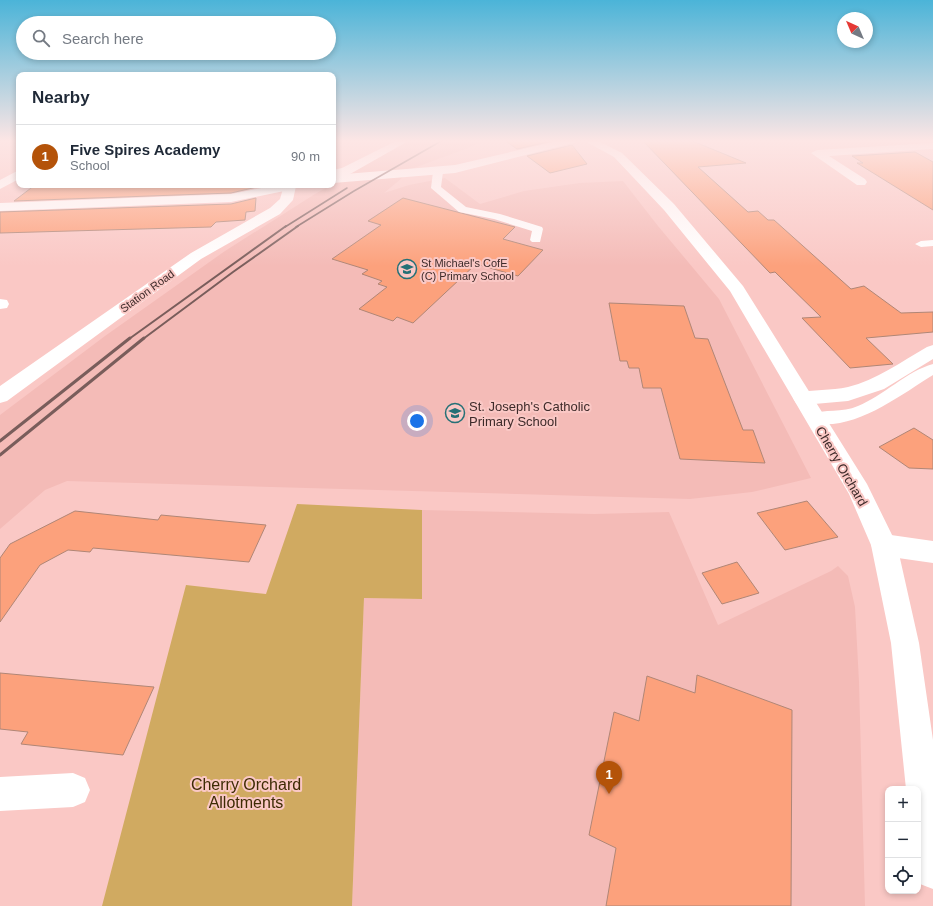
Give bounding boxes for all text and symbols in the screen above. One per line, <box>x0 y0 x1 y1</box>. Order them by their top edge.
north arrow <box>837 12 873 48</box>
search box <box>16 16 336 60</box>
icon: search <box>30 27 52 49</box>
text: Search here <box>62 30 144 47</box>
text: Nearby <box>32 88 90 107</box>
text: Five Spires Academy <box>70 141 220 158</box>
text: 1 <box>41 149 49 164</box>
text: 90 m <box>291 149 320 164</box>
text: School <box>70 158 110 173</box>
place label: St Michael's CofE (C) Primary School <box>421 257 514 282</box>
school or university icon: St Michael's CofE (C) Primary School <box>396 258 418 280</box>
street label: Station Road <box>118 267 176 315</box>
place label: St. Joseph's Catholic Primary School <box>469 399 590 429</box>
school or university icon: St. Joseph's Catholic Primary School <box>444 402 466 424</box>
your location <box>407 411 427 431</box>
street label: Cherry Orchard <box>813 424 870 509</box>
pin: 1 <box>596 761 622 794</box>
park label: Cherry Orchard Allotments <box>191 776 301 811</box>
map controls <box>885 786 921 894</box>
button: + <box>885 786 921 822</box>
button: − <box>885 822 921 858</box>
button: locate <box>885 858 921 894</box>

